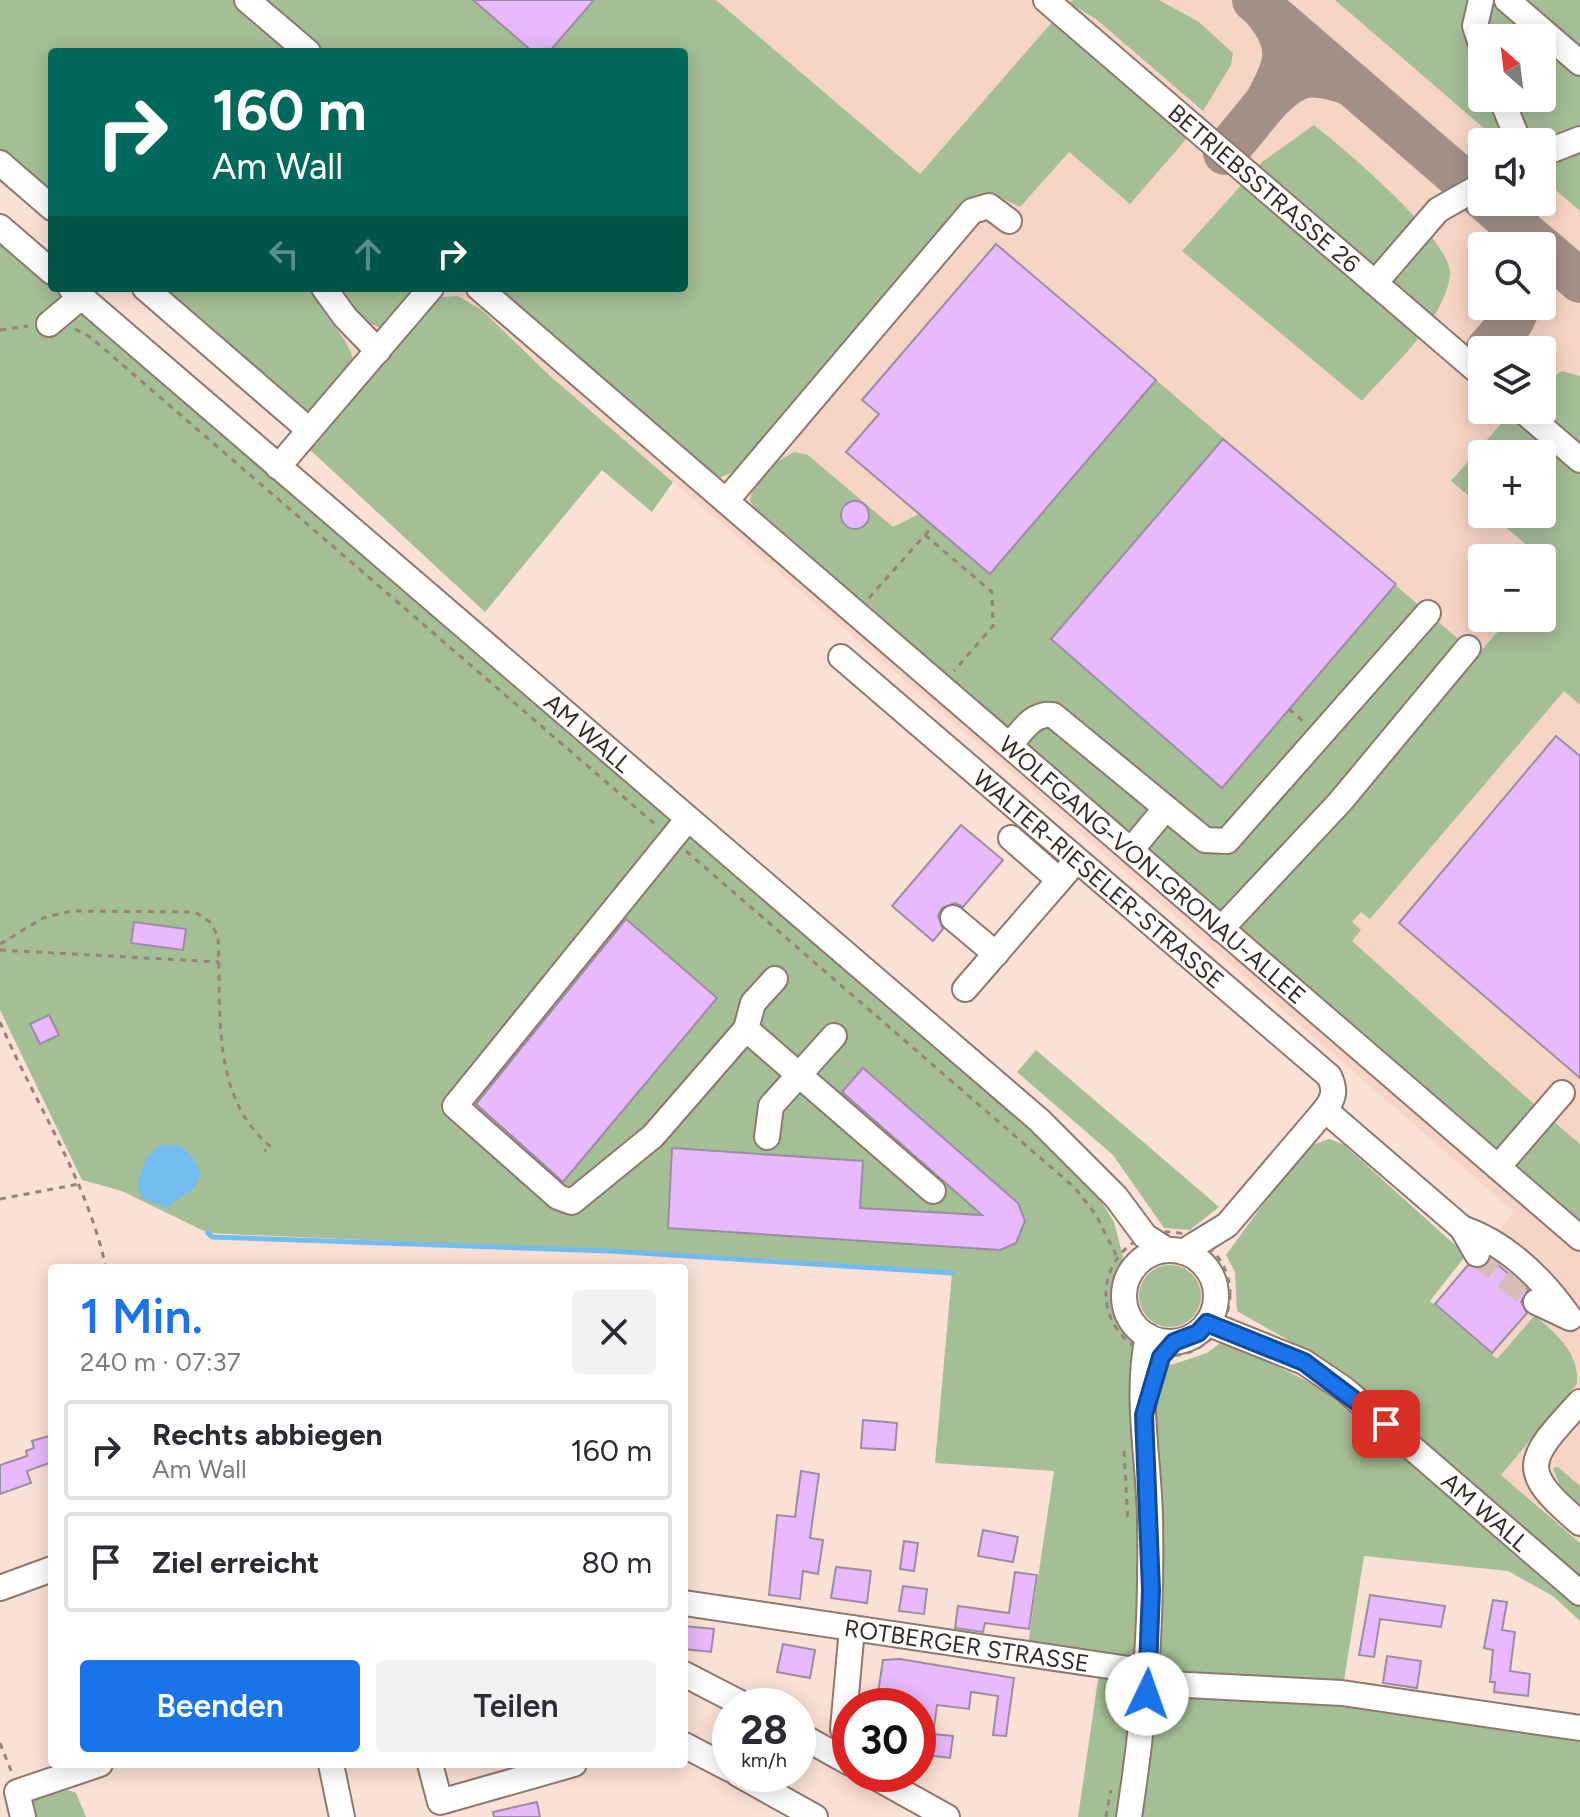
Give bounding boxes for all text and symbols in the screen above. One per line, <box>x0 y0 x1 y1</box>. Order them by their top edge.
north arrow <box>1468 24 1556 112</box>
map controls <box>1468 24 1556 632</box>
text: 160 m <box>212 77 367 144</box>
icon: right <box>80 80 184 184</box>
street label: BETRIEBSSTRASSE 26 <box>1163 97 1366 278</box>
button: sound <box>1468 128 1556 216</box>
text: Am Wall <box>212 145 343 188</box>
icon: left <box>262 232 306 276</box>
icon: ahead <box>346 232 390 276</box>
icon: right <box>430 232 474 276</box>
button: search <box>1468 232 1556 320</box>
button: layers <box>1468 336 1556 424</box>
button: + <box>1468 440 1556 528</box>
button: − <box>1468 544 1556 632</box>
street label: AM WALL <box>539 687 638 778</box>
street label: WOLFGANG-VON-GRONAU-ALLEE <box>994 729 1312 1010</box>
street label: WALTER-RIESELER-STRASSE <box>968 763 1230 994</box>
text: 1 Min. <box>80 1287 203 1345</box>
button: close <box>572 1290 656 1374</box>
text: 240 m · 07:37 <box>80 1346 241 1378</box>
pin <box>1352 1390 1420 1458</box>
icon: arrive <box>1364 1402 1408 1446</box>
text: Rechts abbiegen <box>152 1416 383 1453</box>
icon: right <box>84 1428 128 1472</box>
text: 160 m <box>570 1432 652 1469</box>
text: Am Wall <box>152 1453 247 1485</box>
street label: AM WALL <box>1436 1466 1536 1557</box>
icon: arrive <box>84 1540 128 1584</box>
text: Ziel erreicht <box>152 1544 319 1581</box>
text: 80 m <box>581 1544 652 1581</box>
street label: ROTBERGER STRASSE <box>843 1612 1091 1677</box>
position arrow <box>1105 1652 1189 1736</box>
button: Beenden <box>80 1660 360 1752</box>
button: Teilen <box>376 1660 656 1752</box>
speed limit sign: 30 <box>832 1688 936 1792</box>
text: 28 <box>740 1706 788 1754</box>
text: km/h <box>741 1748 787 1772</box>

